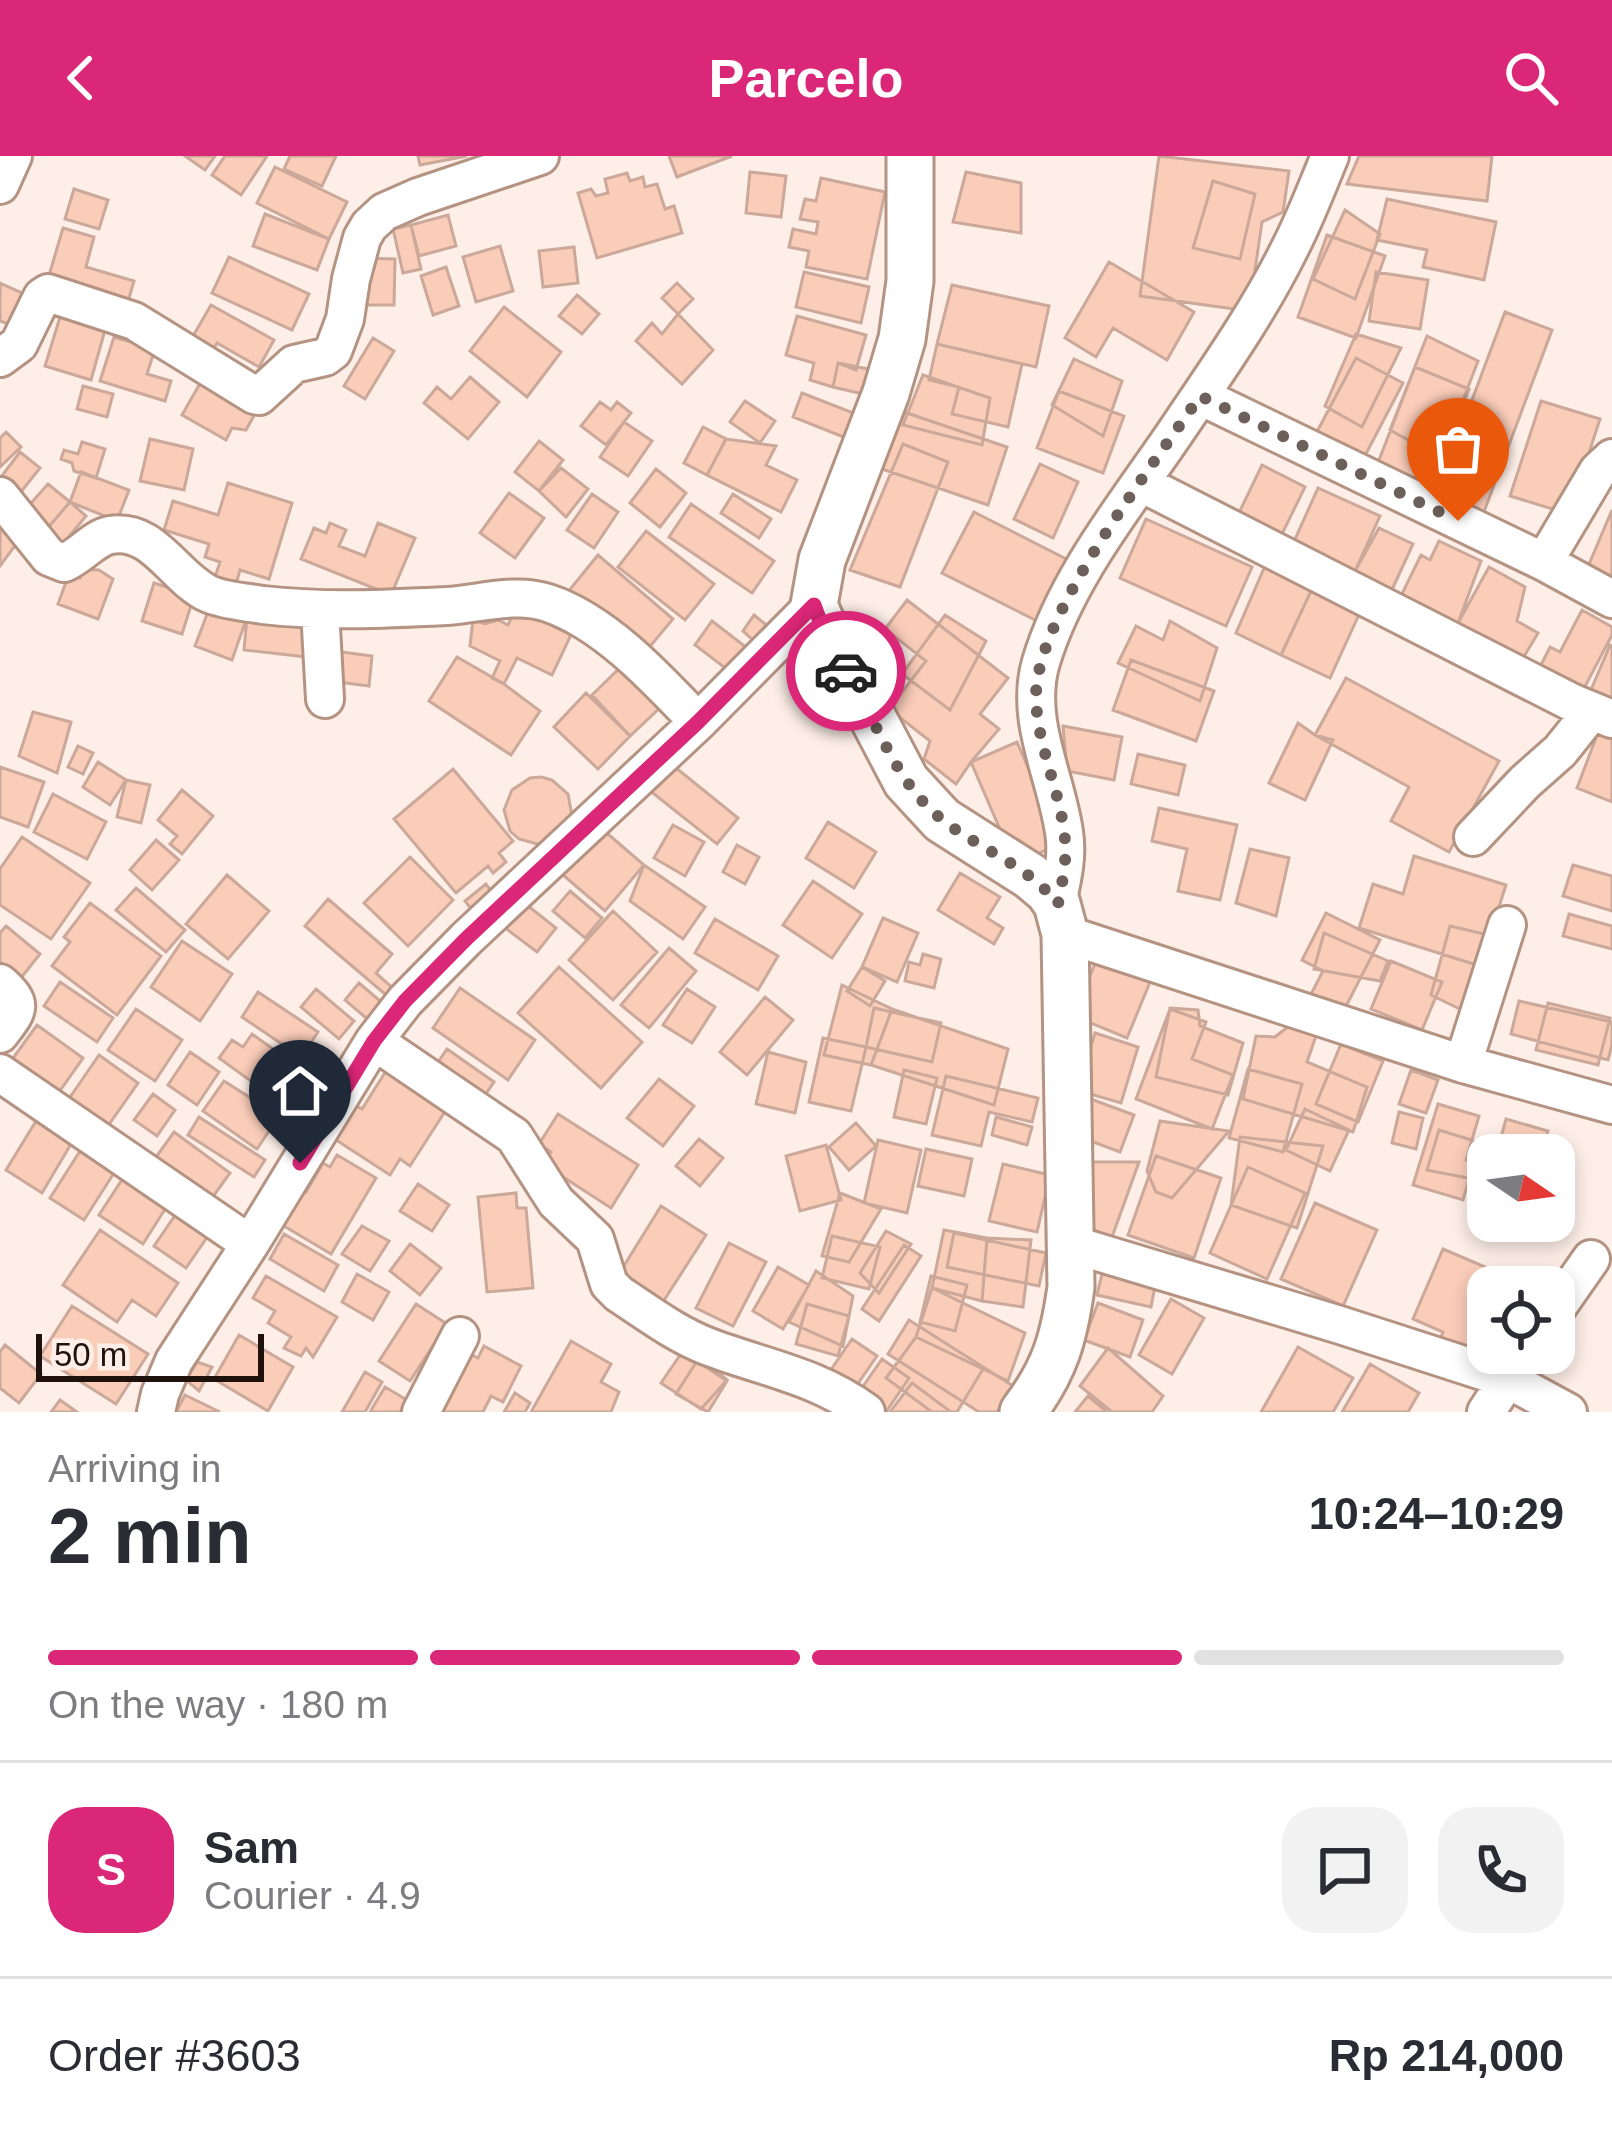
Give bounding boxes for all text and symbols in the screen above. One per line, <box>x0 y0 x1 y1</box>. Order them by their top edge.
icon: back <box>48 45 114 111</box>
icon: search <box>1498 45 1564 111</box>
text: Parcelo <box>708 48 904 108</box>
pin <box>1407 398 1509 521</box>
icon: bag <box>1425 416 1491 482</box>
courier <box>786 611 906 731</box>
icon: car <box>813 638 879 704</box>
pin <box>249 1040 351 1163</box>
icon: home <box>267 1058 333 1124</box>
north arrow <box>1467 1134 1575 1242</box>
map controls <box>1467 1134 1575 1374</box>
button: locate <box>1467 1266 1575 1374</box>
scale bar <box>36 1328 264 1381</box>
text: 50 m <box>54 1336 127 1373</box>
text: Arriving in <box>48 1447 221 1490</box>
text: 10:24–10:29 <box>1309 1488 1564 1539</box>
text: 2 min <box>48 1492 252 1580</box>
text: On the way · 180 m <box>48 1683 388 1726</box>
button: chat <box>1282 1807 1408 1933</box>
button: phone <box>1438 1807 1564 1933</box>
text: Sam <box>204 1822 299 1873</box>
text: S <box>96 1844 126 1895</box>
text: Courier · 4.9 <box>204 1874 421 1917</box>
text: Order #3603 <box>48 2030 301 2081</box>
text: Rp 214,000 <box>1329 2030 1564 2081</box>

